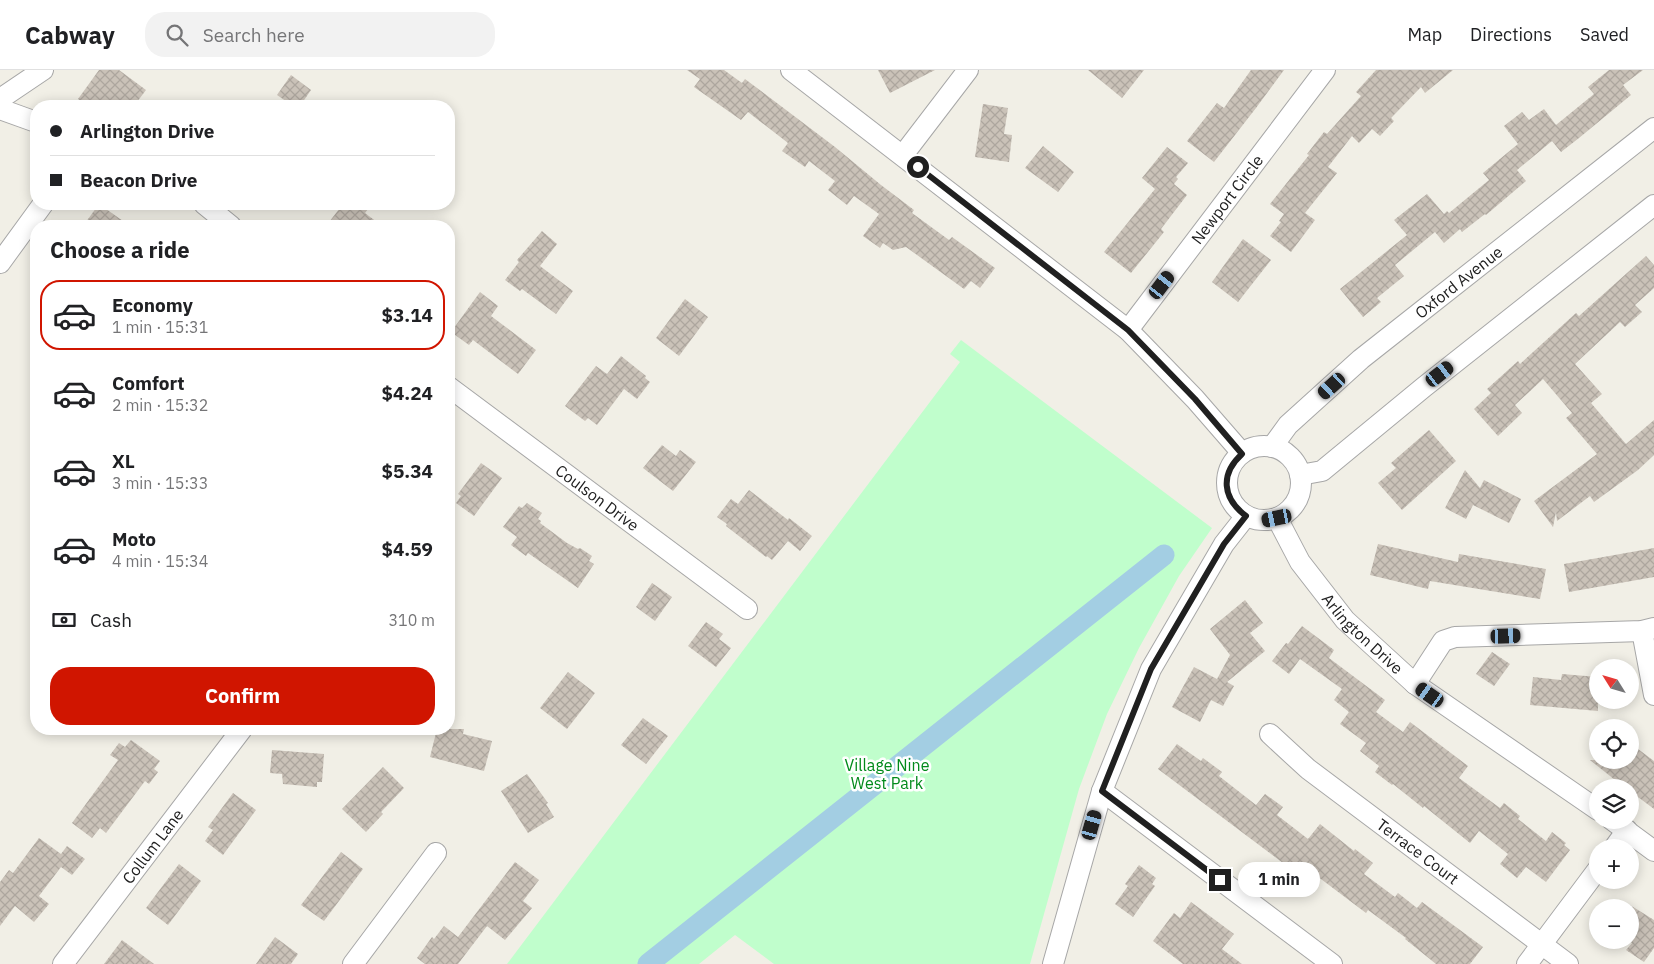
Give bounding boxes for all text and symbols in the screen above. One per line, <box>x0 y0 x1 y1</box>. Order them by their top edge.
search box <box>145 12 495 57</box>
text: Cabway <box>25 19 115 51</box>
icon: search <box>163 21 191 49</box>
text: Search here <box>203 23 305 47</box>
text: Map <box>1407 23 1442 46</box>
text: Directions <box>1470 23 1552 46</box>
text: Saved <box>1580 23 1629 46</box>
text: Arlington Drive <box>80 119 215 143</box>
street label: Newport Circle <box>1187 150 1267 248</box>
route start <box>907 156 929 178</box>
text: Beacon Drive <box>80 168 198 192</box>
text: Choose a ride <box>50 235 190 264</box>
street label: Oxford Avenue <box>1411 241 1507 323</box>
car <box>1146 269 1177 301</box>
icon: car <box>52 293 97 338</box>
text: Economy <box>112 293 193 317</box>
text: $3.14 <box>381 303 433 327</box>
text: 1 min · 15:31 <box>112 317 208 337</box>
car <box>1423 359 1456 389</box>
car <box>1315 370 1348 402</box>
icon: car <box>52 371 97 416</box>
text: Comfort <box>112 371 185 395</box>
text: $4.24 <box>381 381 433 405</box>
text: 2 min · 15:32 <box>112 395 208 415</box>
icon: car <box>52 449 97 494</box>
text: XL <box>112 449 135 473</box>
text: $5.34 <box>381 459 433 483</box>
street label: Coulson Drive <box>552 460 643 535</box>
text: 3 min · 15:33 <box>112 473 208 493</box>
car <box>1260 508 1293 528</box>
icon: car <box>52 527 97 572</box>
text: Moto <box>112 527 156 551</box>
text: $4.59 <box>381 537 433 561</box>
text: 4 min · 15:34 <box>112 551 208 571</box>
street label: Arlington Drive <box>1318 589 1407 678</box>
icon: cash <box>50 606 78 634</box>
text: Cash <box>90 608 132 632</box>
text: 310 m <box>388 610 435 630</box>
car <box>1490 628 1521 644</box>
north arrow <box>1589 659 1639 709</box>
map controls <box>1589 659 1639 949</box>
button: Confirm <box>50 667 435 725</box>
car <box>1413 680 1446 710</box>
button: locate <box>1589 719 1639 769</box>
park label: Village Nine West Park <box>844 755 930 793</box>
button: layers <box>1589 779 1639 829</box>
street label: Collum Lane <box>118 805 188 888</box>
car <box>1080 809 1103 841</box>
street label: Terrace Court <box>1373 814 1463 889</box>
button: + <box>1589 839 1639 889</box>
callout: 1 min <box>1238 862 1320 898</box>
route end <box>1209 869 1231 891</box>
text: 1 min <box>1258 869 1300 889</box>
button: − <box>1589 899 1639 949</box>

